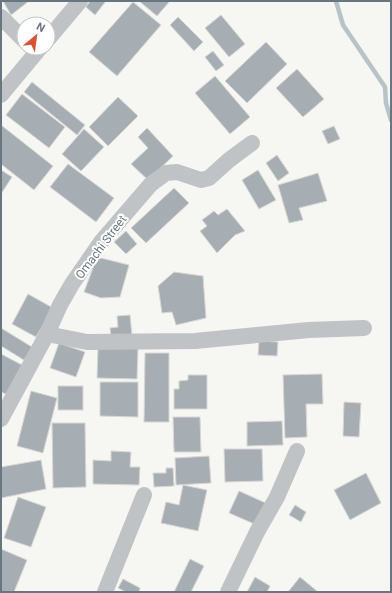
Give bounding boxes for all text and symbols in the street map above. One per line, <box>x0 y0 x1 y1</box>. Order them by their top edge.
north arrow <box>16 16 56 56</box>
text: N <box>34 20 47 35</box>
street label: Omachi Street <box>73 212 129 281</box>

